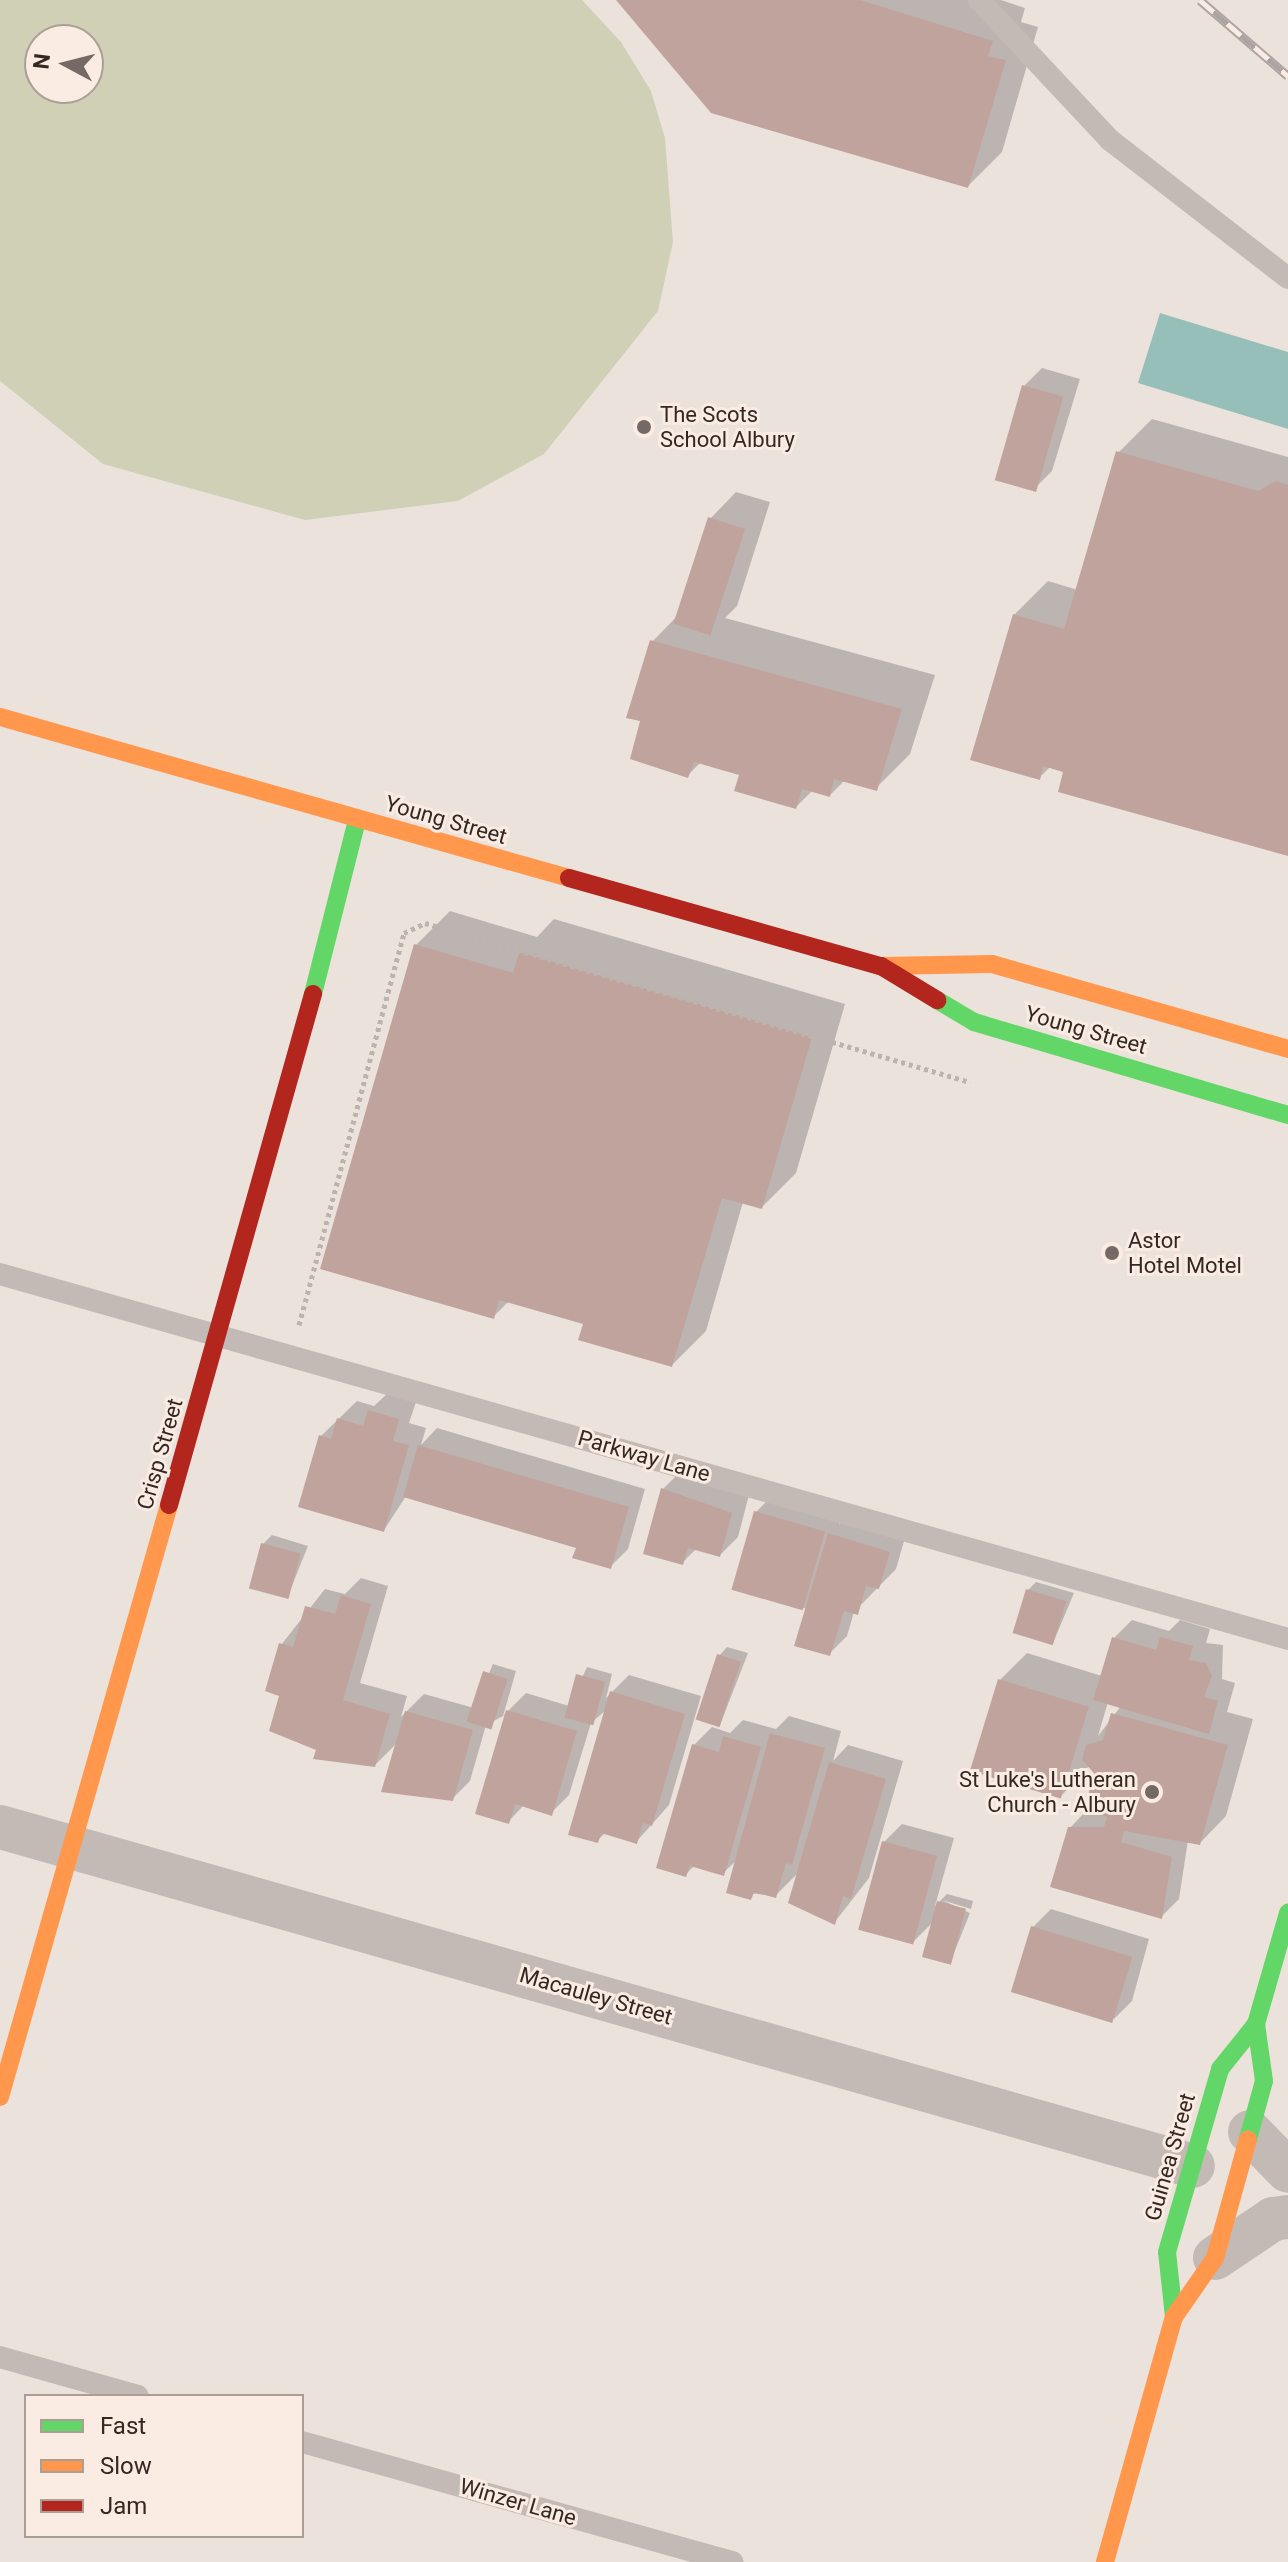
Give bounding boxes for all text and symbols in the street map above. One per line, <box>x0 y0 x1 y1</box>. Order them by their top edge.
north arrow <box>24 24 104 104</box>
text: N <box>28 52 55 70</box>
place label: The Scots School Albury <box>660 401 795 452</box>
marker: The Scots School Albury <box>635 418 653 436</box>
street label: Young Street <box>382 790 510 850</box>
street label: Young Street <box>1022 1000 1150 1060</box>
place label: Astor Hotel Motel <box>1128 1227 1242 1278</box>
marker: Astor Hotel Motel <box>1103 1244 1121 1262</box>
street label: Crisp Street <box>132 1395 188 1513</box>
street label: Parkway Lane <box>575 1425 713 1487</box>
place label: St Luke's Lutheran Church - Albury <box>959 1766 1136 1818</box>
marker: St Luke's Lutheran Church - Albury <box>1143 1783 1161 1801</box>
street label: Macauley Street <box>517 1962 675 2030</box>
street label: Guinea Street <box>1139 2090 1201 2224</box>
legend <box>24 2394 304 2538</box>
text: Fast <box>100 2412 146 2440</box>
text: Slow <box>100 2452 152 2480</box>
street label: Winzer Lane <box>457 2473 579 2531</box>
text: Jam <box>100 2492 147 2520</box>

